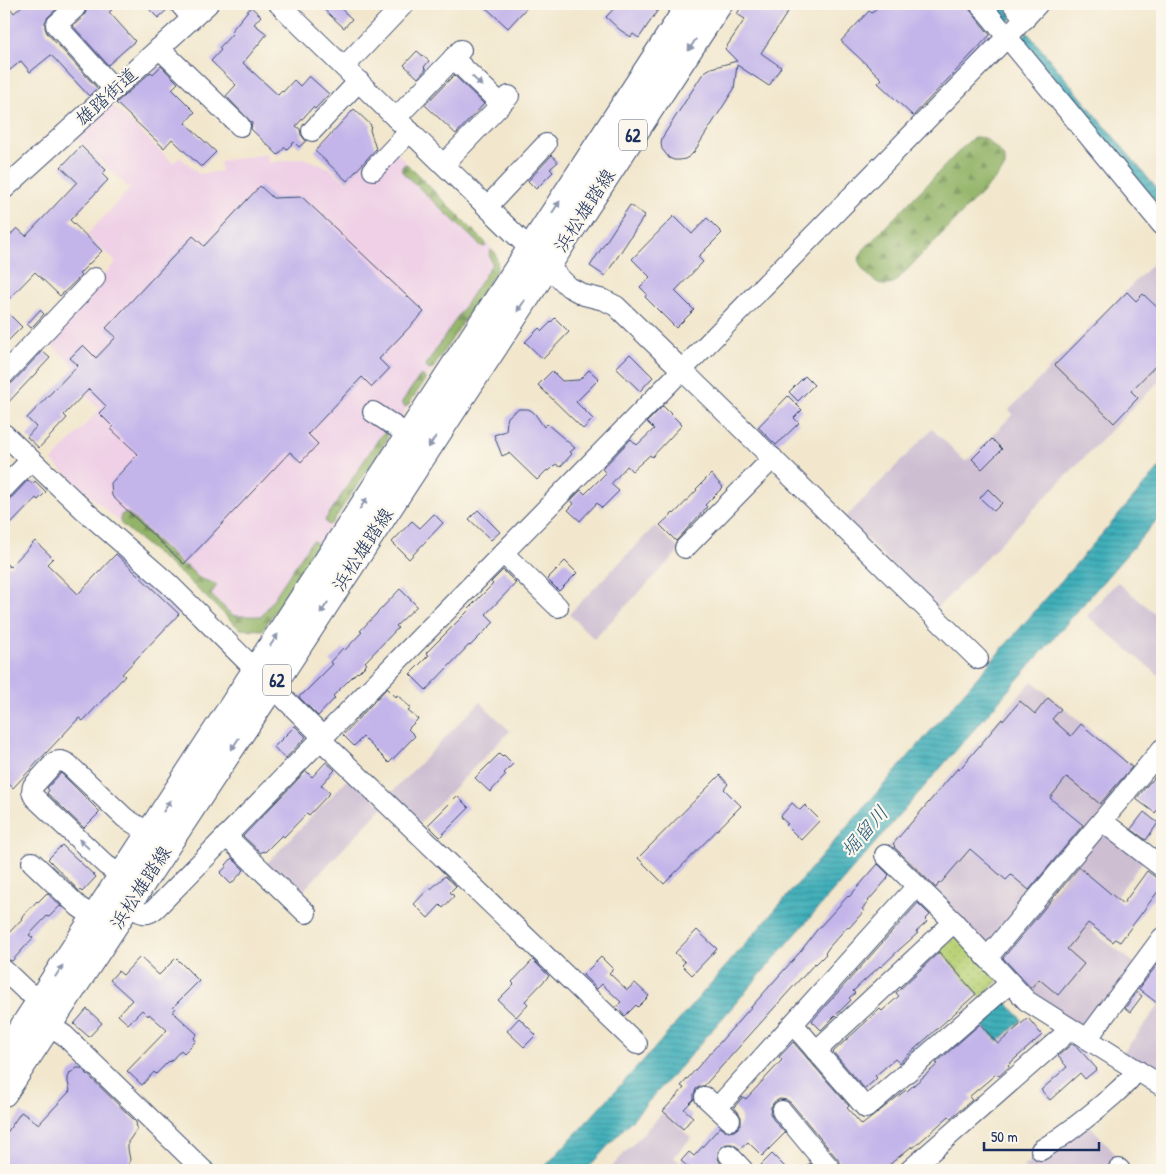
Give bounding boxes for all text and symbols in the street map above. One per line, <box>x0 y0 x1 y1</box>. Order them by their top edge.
one-way arrow <box>687 38 697 51</box>
street label: 雄踏街道 <box>69 61 143 131</box>
one-way arrow <box>471 75 483 87</box>
road number: 62 <box>619 120 647 150</box>
street label: 浜松雄踏線 <box>547 163 621 257</box>
one-way arrow <box>552 201 561 214</box>
one-way arrow <box>516 300 526 313</box>
one-way arrow <box>427 436 437 449</box>
one-way arrow <box>358 497 368 511</box>
street label: 浜松雄踏線 <box>325 502 399 596</box>
one-way arrow <box>319 601 329 614</box>
one-way arrow <box>270 633 279 647</box>
road number: 62 <box>263 664 291 696</box>
one-way arrow <box>230 737 239 750</box>
one-way arrow <box>162 799 172 812</box>
water label: 堀留川 <box>834 800 894 862</box>
one-way arrow <box>78 838 90 850</box>
street label: 浜松雄踏線 <box>103 840 177 934</box>
one-way arrow <box>54 964 64 978</box>
scale bar <box>984 1119 1098 1151</box>
text: 50 m <box>991 1126 1018 1147</box>

